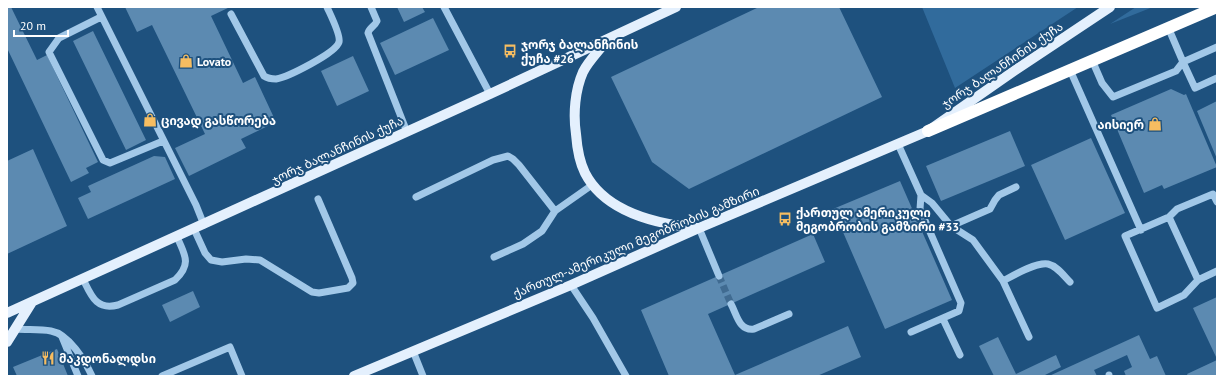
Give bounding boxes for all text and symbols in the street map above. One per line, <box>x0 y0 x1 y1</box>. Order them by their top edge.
scale bar <box>14 12 68 38</box>
text: 20 m <box>20 18 46 33</box>
street label: ჯორჯ ბალანჩინის ქუჩა <box>938 19 1066 112</box>
place label: ჯორჯ ბალანჩინის ქუჩა #26 <box>521 37 639 66</box>
bus stop icon: ჯორჯ ბალანჩინის ქუჩა #26 <box>502 43 518 59</box>
shop icon: Lovato <box>178 53 194 69</box>
place label: Lovato <box>197 54 232 69</box>
shop icon: ცივად გასწორება <box>142 112 158 128</box>
place label: ცივად გასწორება <box>161 113 276 129</box>
street label: ჯორჯ ბალანჩინის ქუჩა <box>269 113 406 188</box>
shop icon: აისიერ <box>1147 116 1163 132</box>
place label: აისიერ <box>1097 117 1144 132</box>
street label: ქართულ-ამერიკული მეგობრობის გამზირი <box>511 183 762 302</box>
place label: ქართულ ამერიკული მეგობრობის გამზირი #33 <box>796 205 959 234</box>
bus stop icon: ქართულ ამერიკული მეგობრობის გამზირი #33 <box>777 211 793 227</box>
restaurant icon: მაკდონალდსი <box>40 350 56 366</box>
place label: მაკდონალდსი <box>59 351 156 367</box>

